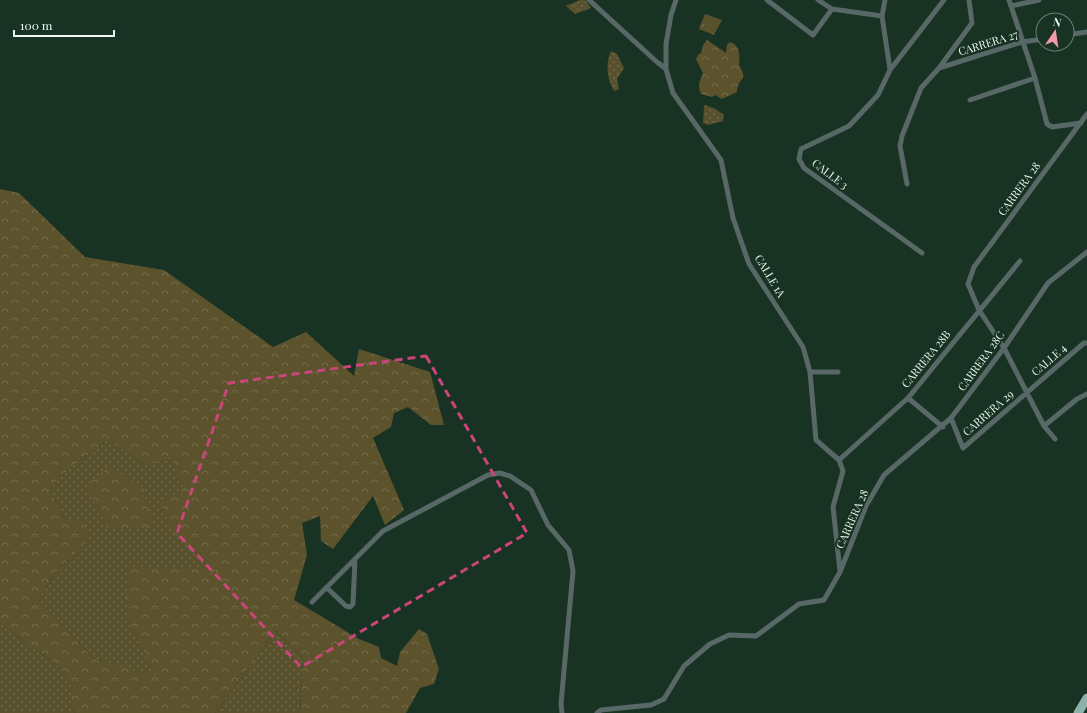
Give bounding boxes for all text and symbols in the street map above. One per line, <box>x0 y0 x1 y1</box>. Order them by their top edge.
scale bar <box>14 12 114 38</box>
north arrow <box>1035 12 1075 52</box>
text: N <box>1052 14 1063 30</box>
text: 100 m <box>20 17 53 33</box>
street label: CARRERA 27 <box>956 26 1020 59</box>
street label: CALLE 3 <box>809 155 851 192</box>
street label: CARRERA 28 <box>994 159 1043 219</box>
street label: CALLE 1A <box>752 251 789 300</box>
street label: CARRERA 28B <box>898 327 954 391</box>
street label: CARRERA 28C <box>954 328 1007 394</box>
street label: CALLE 4 <box>1028 340 1070 379</box>
street label: CARRERA 29 <box>959 386 1017 439</box>
street label: CARRERA 28 <box>832 487 871 551</box>

